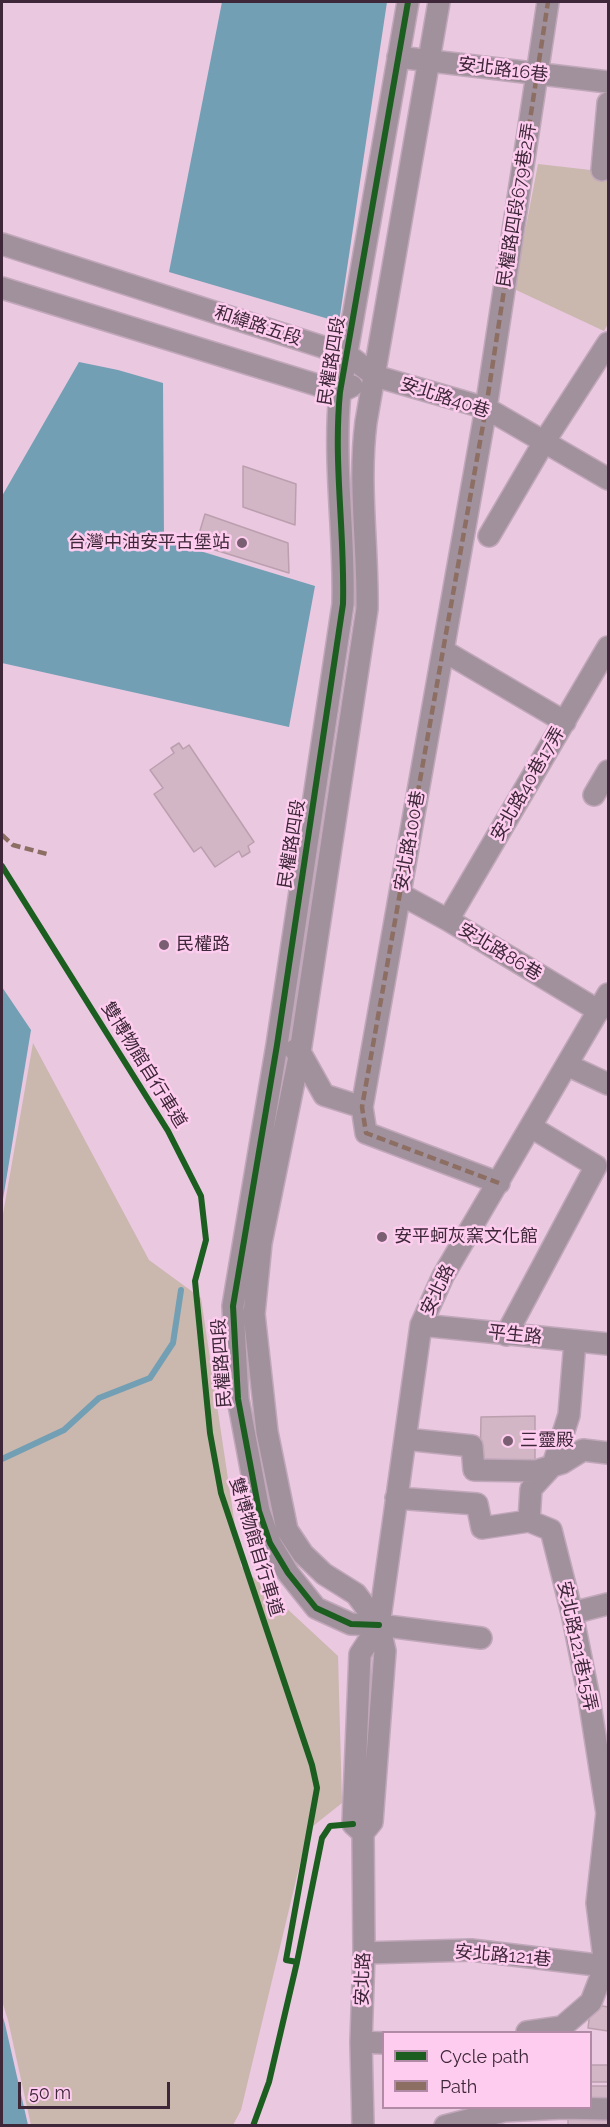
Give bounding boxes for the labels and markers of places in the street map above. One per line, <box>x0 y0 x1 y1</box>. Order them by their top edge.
place label: 台灣中油安平古堡站 <box>68 532 230 554</box>
marker: 台灣中油安平古堡站 <box>235 536 249 550</box>
place label: 民權路 <box>176 934 230 956</box>
marker: 民權路 <box>157 938 171 952</box>
place label: 安平蚵灰窯文化館 <box>394 1226 538 1248</box>
marker: 安平蚵灰窯文化館 <box>375 1230 389 1244</box>
place label: 三靈殿 <box>520 1430 574 1452</box>
marker: 三靈殿 <box>501 1434 515 1448</box>

